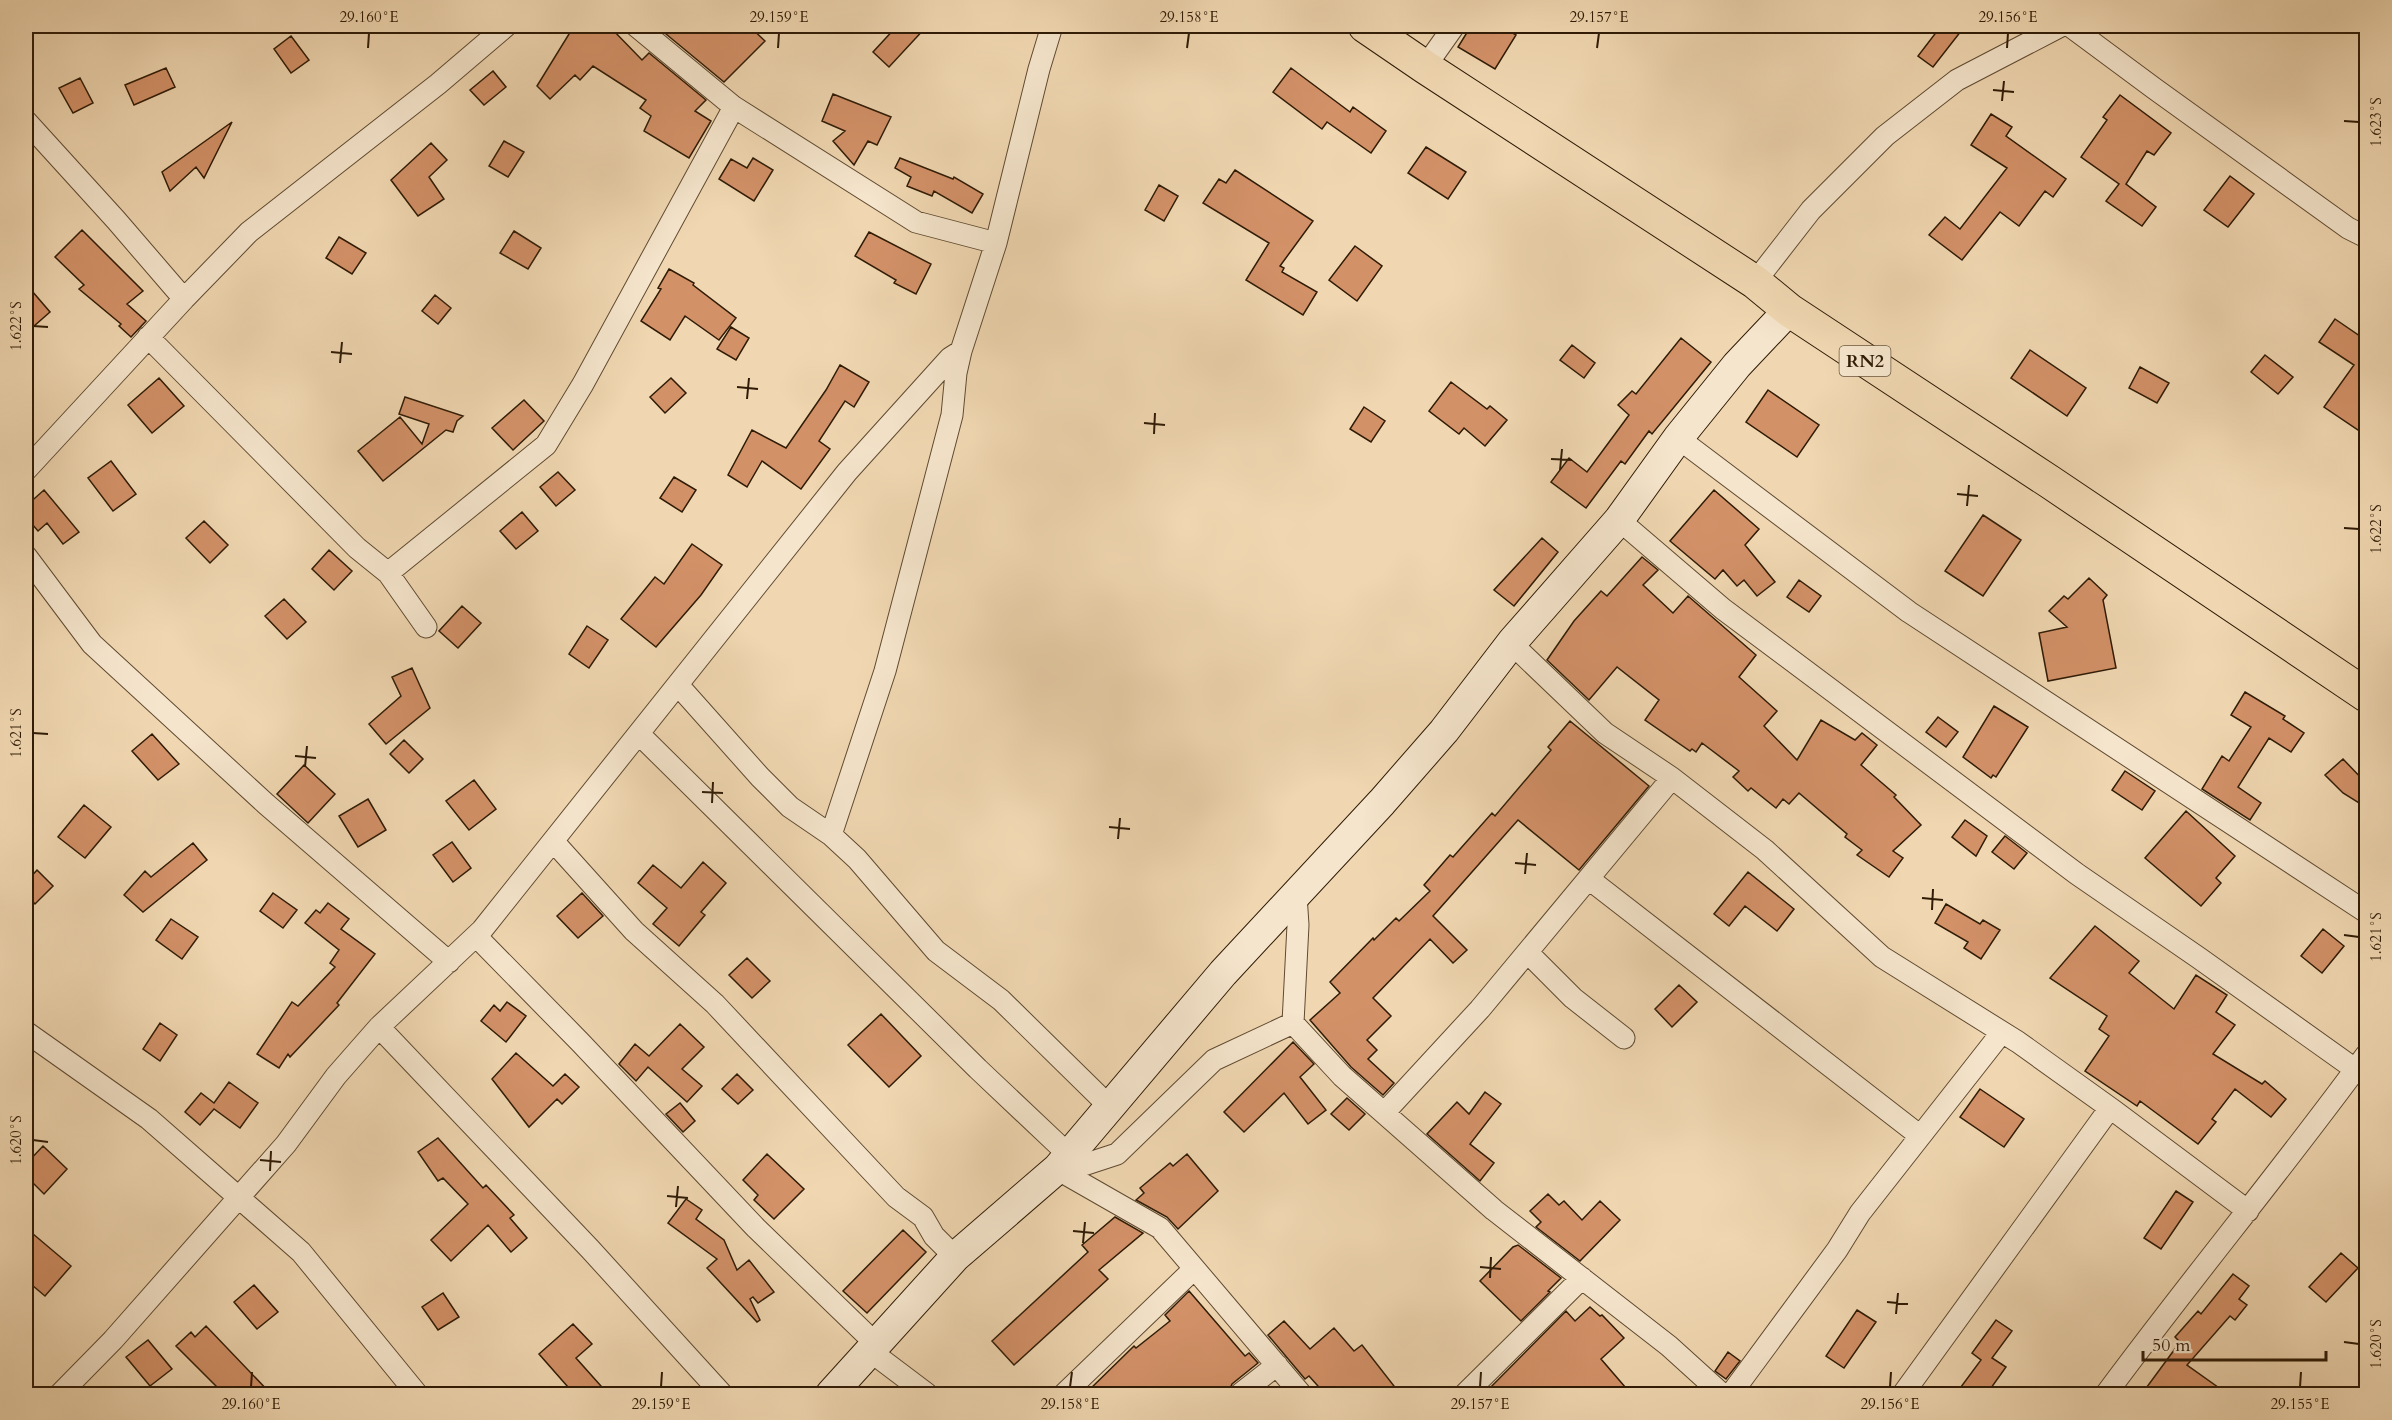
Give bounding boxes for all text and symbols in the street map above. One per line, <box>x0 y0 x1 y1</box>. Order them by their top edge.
text: 29.160°E <box>339 7 399 27</box>
text: 29.159°E <box>749 7 809 27</box>
text: 29.158°E <box>1159 7 1219 27</box>
text: 29.157°E <box>1569 7 1629 27</box>
text: 29.156°E <box>1978 7 2038 27</box>
text: 1.623°S <box>2366 97 2386 147</box>
text: 1.622°S <box>6 301 26 351</box>
road number: RN2 <box>1840 346 1890 376</box>
text: 1.622°S <box>2366 504 2386 554</box>
text: 1.621°S <box>6 708 26 758</box>
text: 1.621°S <box>2366 912 2386 962</box>
text: 1.620°S <box>6 1115 26 1165</box>
text: 1.620°S <box>2366 1319 2386 1369</box>
scale bar <box>2143 1324 2326 1362</box>
text: 50 m <box>2152 1333 2191 1358</box>
text: 29.160°E <box>221 1394 281 1414</box>
text: 29.159°E <box>631 1394 691 1414</box>
text: 29.158°E <box>1040 1394 1100 1414</box>
text: 29.157°E <box>1450 1394 1510 1414</box>
text: 29.156°E <box>1860 1394 1920 1414</box>
text: 29.155°E <box>2270 1394 2330 1414</box>

